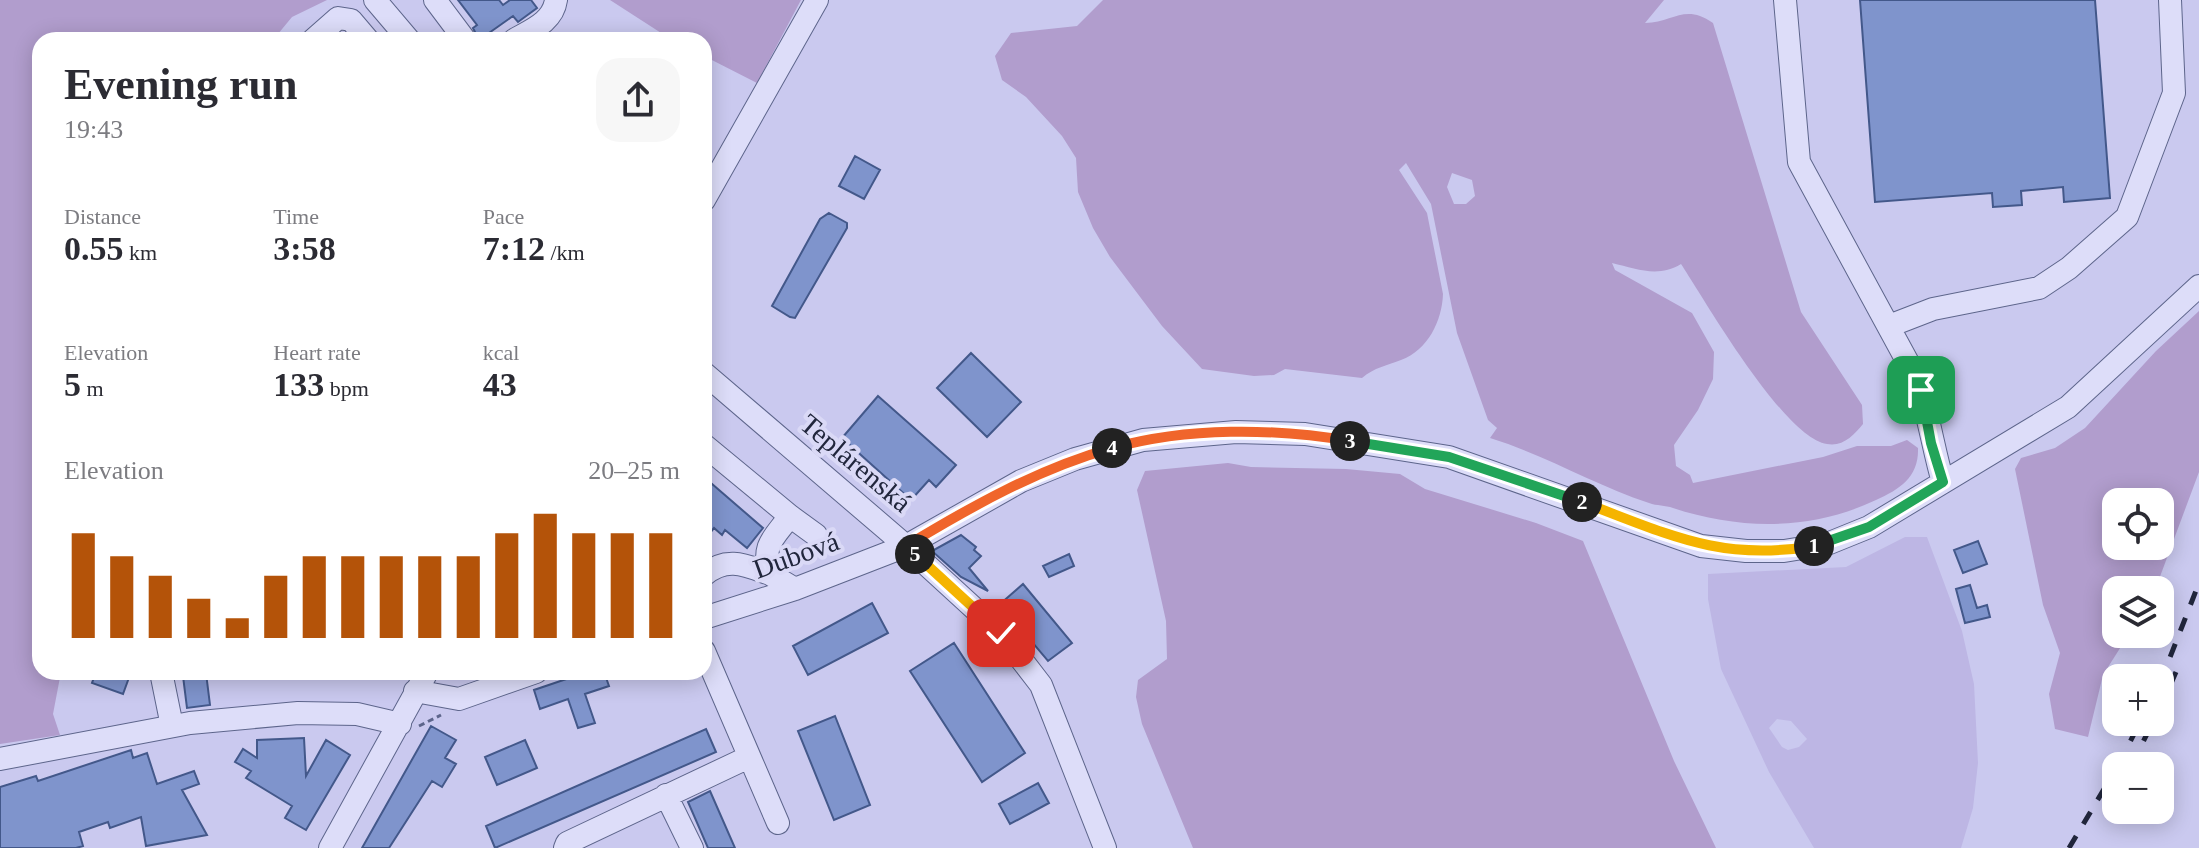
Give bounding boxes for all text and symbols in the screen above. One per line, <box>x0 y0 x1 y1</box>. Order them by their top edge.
button: share <box>596 58 680 142</box>
text: Evening run <box>64 60 298 109</box>
text: 19:43 <box>64 115 123 144</box>
text: Distance <box>64 204 141 229</box>
text: Time <box>273 204 319 229</box>
text: Pace <box>483 204 524 229</box>
text: 0.55 <box>64 230 124 267</box>
text: 3:58 <box>273 230 336 267</box>
text: 7:12 <box>483 230 545 267</box>
text: km <box>124 240 157 265</box>
text: /km <box>545 240 585 265</box>
text: Elevation <box>64 340 148 365</box>
text: Heart rate <box>273 340 361 365</box>
text: kcal <box>483 340 519 365</box>
pin <box>1887 356 1955 424</box>
text: 5 <box>64 366 81 403</box>
text: 133 <box>273 366 324 403</box>
text: 43 <box>483 366 517 403</box>
icon: arrive <box>1899 368 1943 412</box>
text: m <box>81 376 104 401</box>
text: bpm <box>324 376 369 401</box>
street label: Teplárenská <box>794 408 918 519</box>
pin: 3 <box>1330 421 1370 461</box>
pin: 4 <box>1092 428 1132 468</box>
text: 3 <box>1345 428 1356 453</box>
text: 4 <box>1107 435 1118 460</box>
text: Elevation <box>64 456 164 485</box>
text: 20–25 m <box>588 456 680 485</box>
pin: 2 <box>1562 482 1602 522</box>
map controls <box>2102 488 2174 824</box>
button: locate <box>2102 488 2174 560</box>
text: 2 <box>1577 489 1588 514</box>
street label: Dubová <box>749 525 843 585</box>
pin: 1 <box>1794 526 1834 566</box>
text: 1 <box>1809 533 1820 558</box>
pin: 5 <box>895 534 935 574</box>
text: 5 <box>910 541 921 566</box>
button: layers <box>2102 576 2174 648</box>
pin <box>967 599 1035 667</box>
icon: check <box>979 611 1023 655</box>
button: + <box>2102 664 2174 736</box>
button: − <box>2102 752 2174 824</box>

